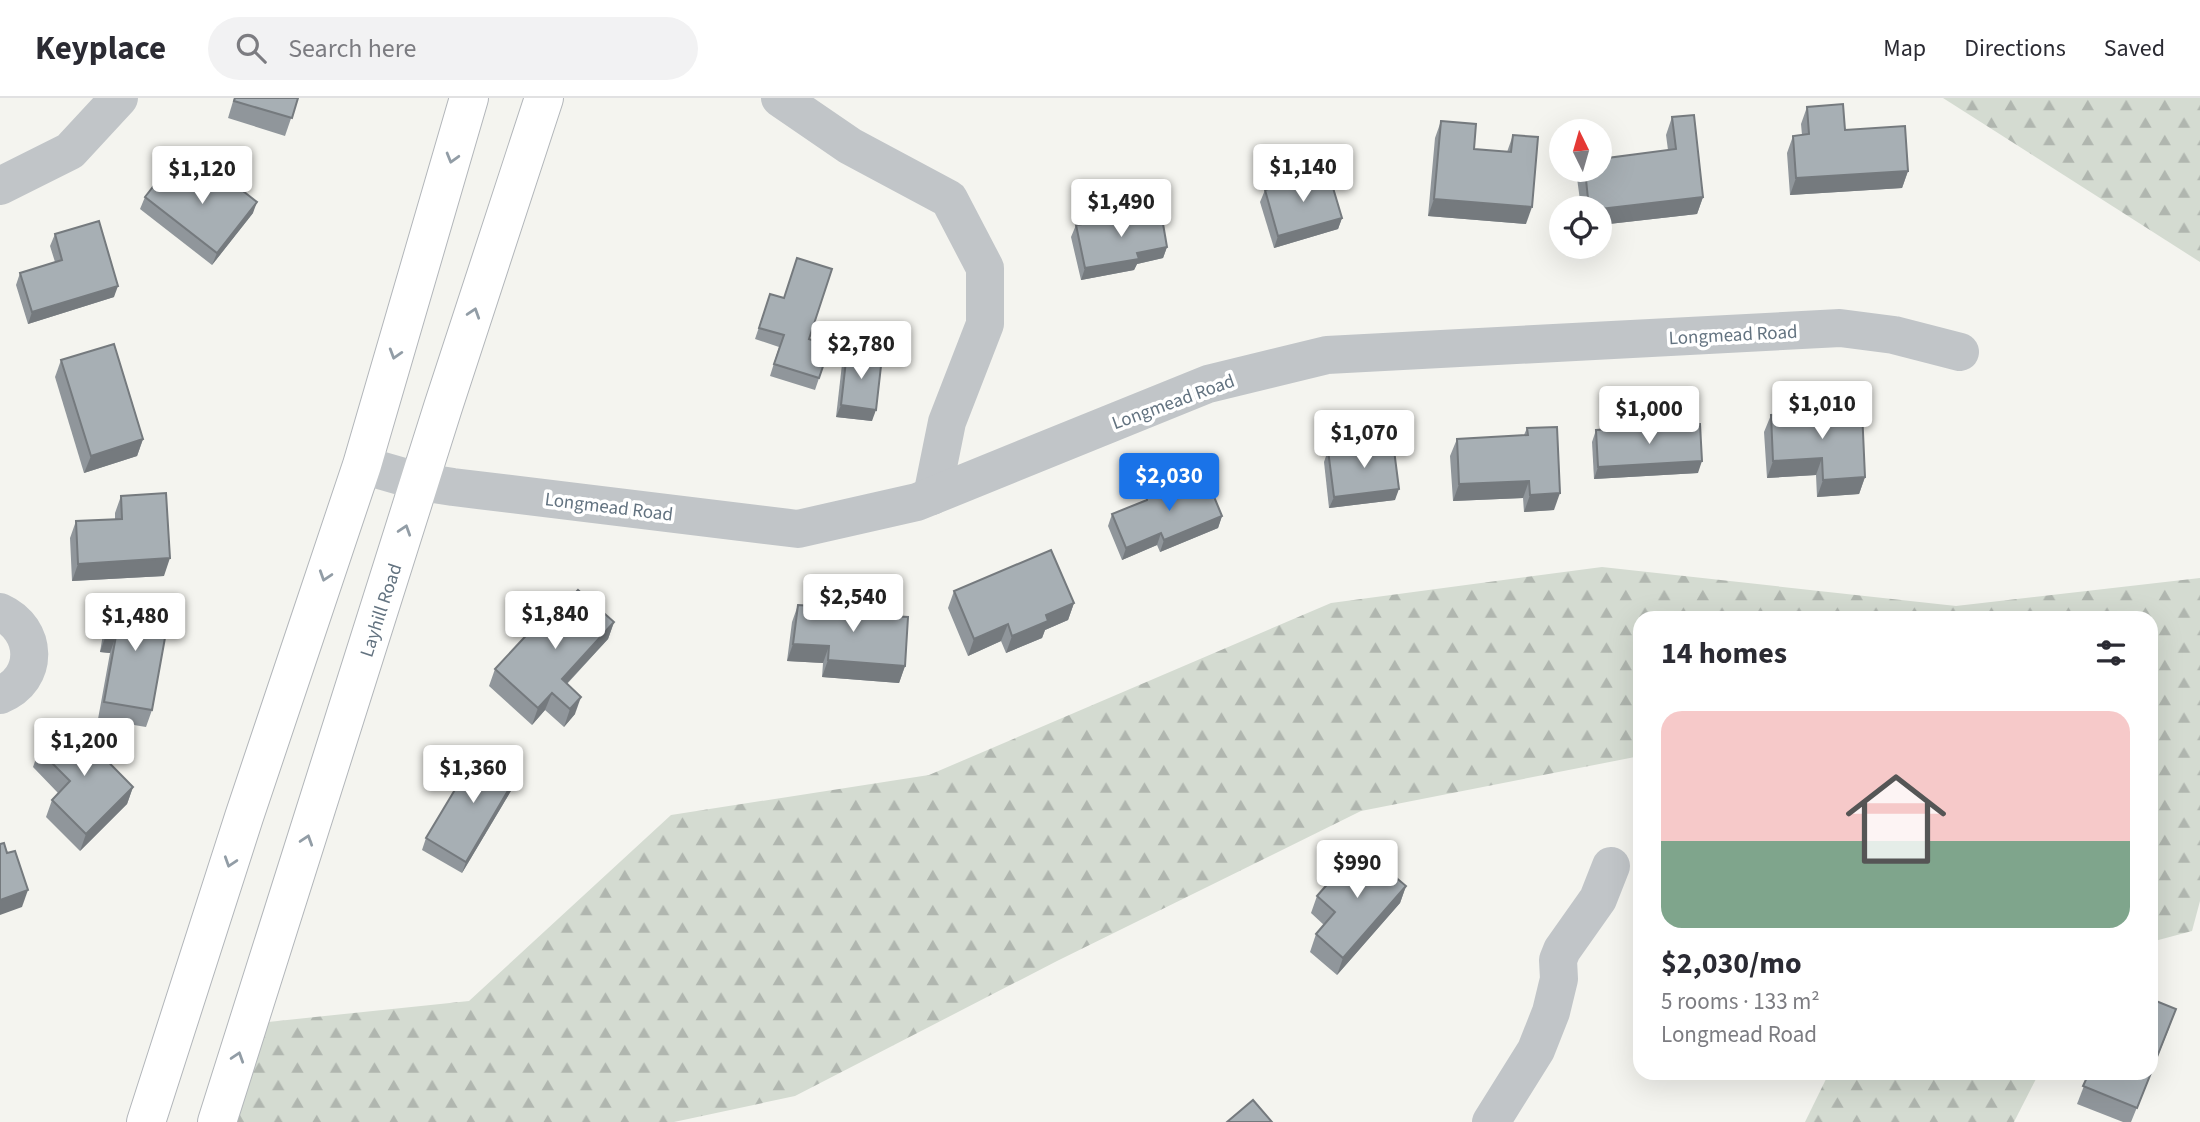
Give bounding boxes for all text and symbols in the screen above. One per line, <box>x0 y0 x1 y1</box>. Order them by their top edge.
search box <box>208 17 698 80</box>
text: Keyplace <box>35 25 166 72</box>
icon: search <box>232 29 270 67</box>
text: Search here <box>288 30 416 67</box>
text: Map <box>1883 31 1926 66</box>
text: Directions <box>1964 31 2066 66</box>
text: Saved <box>2104 31 2165 66</box>
north arrow <box>1549 119 1612 182</box>
map controls <box>1549 119 1612 259</box>
pin: $1,140 <box>1246 144 1360 204</box>
pin: $1,120 <box>145 146 259 206</box>
text: $1,140 <box>1269 150 1337 183</box>
text: $1,120 <box>168 152 236 185</box>
one-way arrow <box>445 152 460 164</box>
pin: $1,490 <box>1064 180 1178 239</box>
text: $1,490 <box>1087 185 1155 218</box>
button: locate <box>1549 196 1612 259</box>
one-way arrow <box>466 307 480 320</box>
street label: Longmead Road <box>1668 319 1798 352</box>
pin: $2,780 <box>804 322 918 381</box>
text: $2,780 <box>827 327 895 360</box>
one-way arrow <box>388 348 403 360</box>
street label: Longmead Road <box>1108 368 1239 437</box>
pin: $1,010 <box>1765 382 1879 441</box>
pin: $1,000 <box>1592 386 1706 446</box>
text: $1,010 <box>1788 387 1856 420</box>
text: $1,000 <box>1615 392 1683 425</box>
pin: $1,070 <box>1307 410 1421 470</box>
text: $1,070 <box>1330 416 1398 449</box>
pin: $2,030 <box>1112 454 1226 513</box>
text: $2,030 <box>1135 459 1203 492</box>
street label: Longmead Road <box>543 486 674 529</box>
one-way arrow <box>397 524 412 536</box>
street label: Layhill Road <box>354 560 409 661</box>
one-way arrow <box>319 570 333 582</box>
pin: $2,540 <box>796 574 910 634</box>
text: $2,540 <box>819 580 887 613</box>
pin: $1,840 <box>498 592 612 651</box>
pin: $1,480 <box>78 594 192 653</box>
text: $1,840 <box>521 597 589 630</box>
text: $1,480 <box>101 599 169 632</box>
text: 14 homes <box>1661 632 1787 675</box>
icon: filters <box>2092 634 2130 672</box>
pin: $1,200 <box>27 718 141 778</box>
text: $1,200 <box>50 724 118 757</box>
pin: $1,360 <box>416 746 530 805</box>
text: $1,360 <box>439 751 507 784</box>
icon: home <box>1833 756 1959 882</box>
one-way arrow <box>298 834 313 846</box>
pin: $990 <box>1316 840 1398 900</box>
text: $990 <box>1333 846 1381 879</box>
one-way arrow <box>224 855 238 867</box>
text: $2,030/mo <box>1661 942 1802 985</box>
text: 5 rooms · 133 m² <box>1661 985 1820 1018</box>
text: Longmead Road <box>1661 1018 1817 1051</box>
one-way arrow <box>229 1051 244 1063</box>

